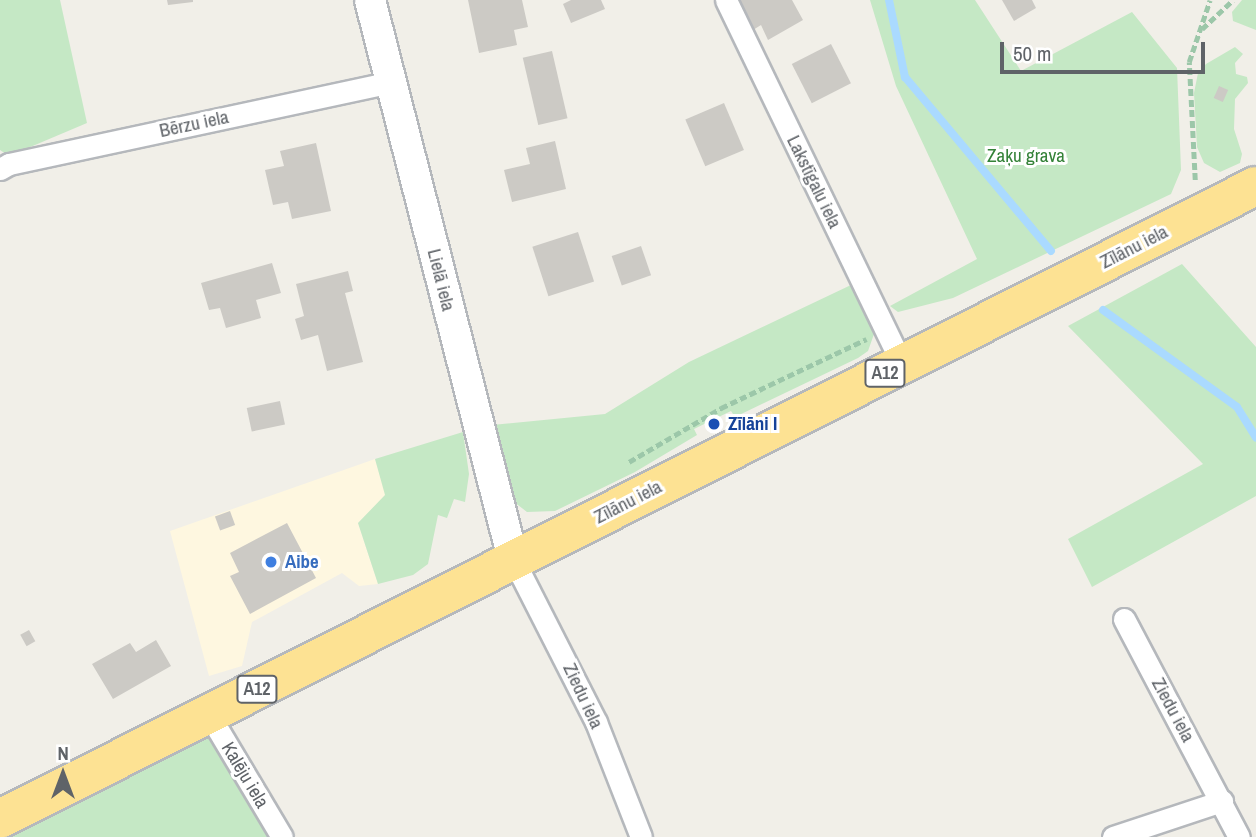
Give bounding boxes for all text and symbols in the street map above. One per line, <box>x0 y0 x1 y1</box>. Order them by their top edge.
scale bar <box>1004 28 1209 72</box>
text: 50 m <box>1013 39 1051 68</box>
street label: Bērzu iela <box>157 106 231 142</box>
street label: Lakstīgalu iela <box>782 132 846 232</box>
park label: Zaķu grava <box>987 145 1065 167</box>
street label: Zīlānu iela <box>1096 220 1172 274</box>
street label: Lielā iela <box>422 247 460 313</box>
road number: A12 <box>864 358 906 388</box>
place label: Zīlāni I <box>728 413 777 435</box>
marker: Zīlāni I <box>706 416 722 432</box>
street label: Zīlānu iela <box>590 475 666 529</box>
place label: Aibe <box>285 551 319 573</box>
marker: Aibe <box>263 554 279 570</box>
street label: Ziedu iela <box>558 660 608 732</box>
road number: A12 <box>236 674 278 704</box>
street label: Ziedu iela <box>1147 674 1199 746</box>
street label: Kalēju iela <box>216 738 274 812</box>
north arrow <box>28 739 98 809</box>
text: N <box>57 740 69 766</box>

